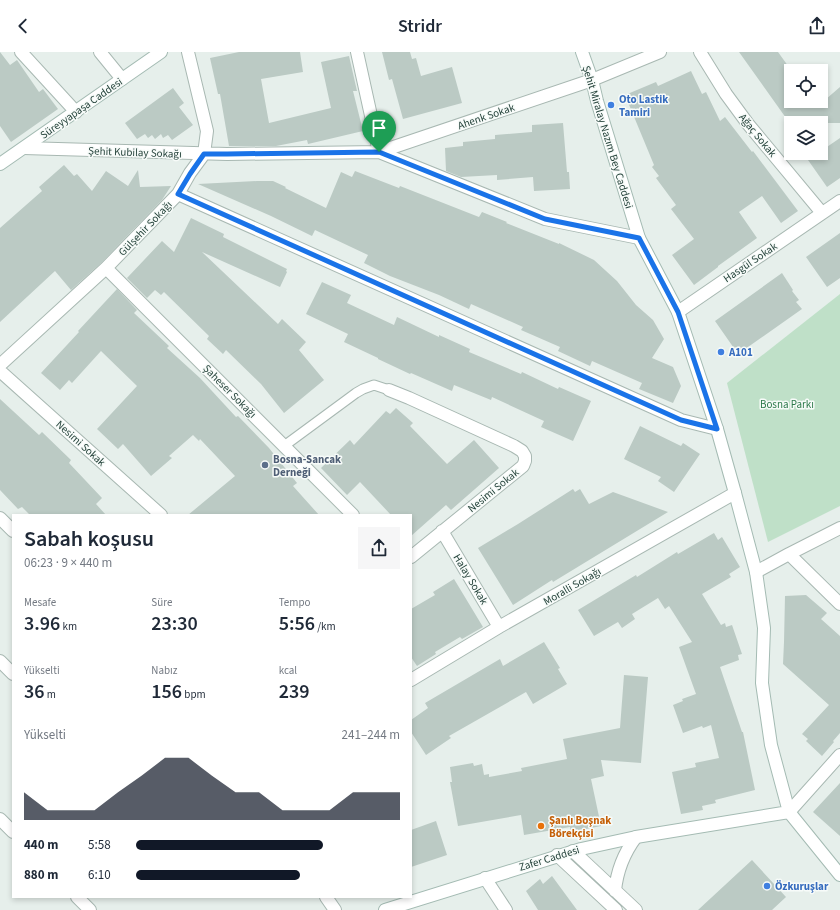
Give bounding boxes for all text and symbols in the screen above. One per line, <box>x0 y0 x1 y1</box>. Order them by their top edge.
text: Stridr <box>398 14 442 39</box>
icon: back <box>12 15 34 37</box>
icon: share <box>806 15 828 37</box>
street label: Şehit Miralay Nazım Bey Caddesi <box>579 64 636 211</box>
map controls <box>784 64 828 160</box>
button: locate <box>784 64 828 108</box>
street label: Süreyyapaşa Caddesi <box>37 74 125 142</box>
place label: Oto Lastik Tamiri <box>619 92 668 120</box>
street label: Ahenk Sokak <box>456 100 517 133</box>
marker: Oto Lastik Tamiri <box>606 100 616 110</box>
street label: Ağaç Sokak <box>735 110 780 161</box>
pin <box>362 111 396 152</box>
button: layers <box>784 116 828 160</box>
icon: arrive <box>368 117 390 139</box>
street label: Şehit Kubilay Sokağı <box>88 143 182 162</box>
street label: Gülşehir Sokağı <box>115 197 176 259</box>
street label: Hasgül Sokak <box>720 239 781 286</box>
place label: A101 <box>728 345 753 360</box>
marker: A101 <box>716 347 726 357</box>
street label: Şaheser Sokağı <box>200 361 260 421</box>
park label: Bosna Parkı <box>760 397 814 412</box>
street label: Nesimi Sokak <box>53 417 109 470</box>
place label: Bosna-Sancak Derneği <box>273 452 341 480</box>
marker: Bosna-Sancak Derneği <box>260 460 270 470</box>
street label: Nesimi Sokak <box>464 465 523 516</box>
text: Sabah koşusu <box>24 523 154 555</box>
button: share <box>358 527 400 569</box>
street label: Halay Sokak <box>450 551 492 608</box>
text: 06:23 · 9 × 440 m <box>24 554 112 572</box>
street label: Moralli Sokağı <box>541 564 604 609</box>
text: Mesafe <box>24 595 56 610</box>
text: Süre <box>151 595 172 610</box>
text: Tempo <box>279 595 310 610</box>
text: 3.96 <box>24 610 60 638</box>
text: 23:30 <box>151 610 198 638</box>
text: 5:56 <box>279 610 315 638</box>
text: km <box>60 619 77 634</box>
text: /km <box>315 619 336 634</box>
text: Yükselti <box>24 663 60 678</box>
text: Nabız <box>151 663 177 678</box>
text: kcal <box>279 663 297 678</box>
text: 36 <box>24 678 45 706</box>
text: 156 <box>151 678 182 706</box>
text: 239 <box>279 678 309 706</box>
text: m <box>45 687 56 702</box>
text: bpm <box>182 687 206 702</box>
text: Yükselti <box>24 726 66 744</box>
text: 241–244 m <box>342 726 400 744</box>
place label: Şanlı Boşnak Börekçisi <box>549 813 611 841</box>
marker: Şanlı Boşnak Börekçisi <box>536 821 546 831</box>
text: 440 m <box>24 836 58 854</box>
text: 5:58 <box>88 836 111 854</box>
street label: Zafer Caddesi <box>517 842 581 875</box>
text: 880 m <box>24 866 58 884</box>
text: 6:10 <box>88 866 111 884</box>
place label: Özkuruşlar <box>775 879 829 894</box>
marker: Özkuruşlar <box>762 881 772 891</box>

